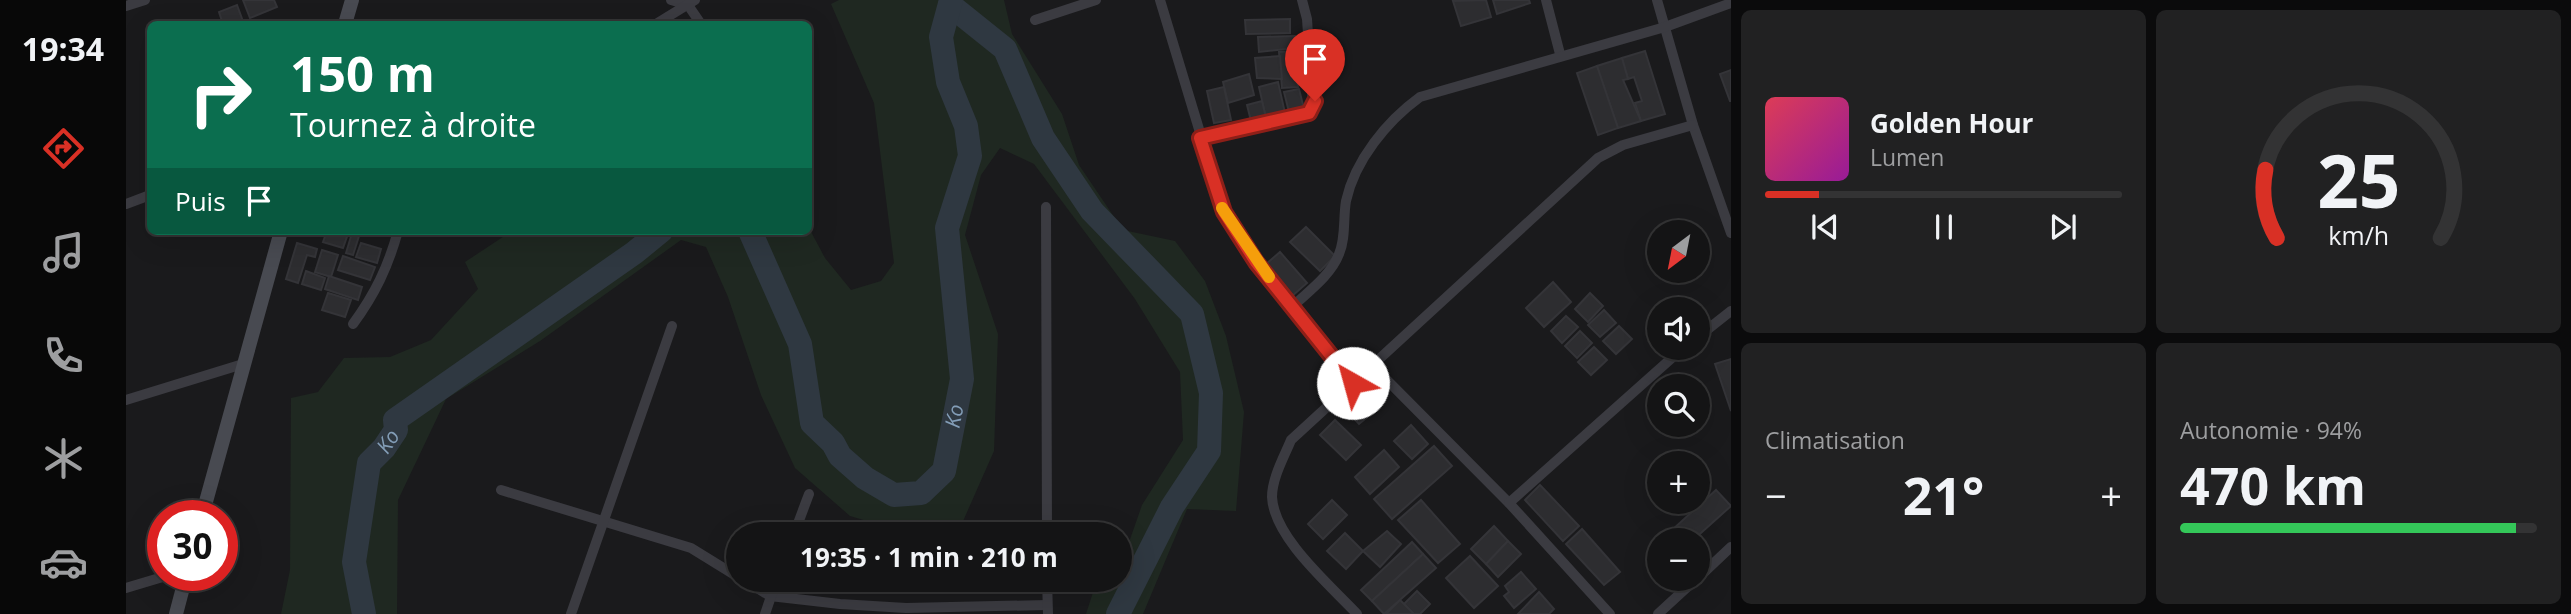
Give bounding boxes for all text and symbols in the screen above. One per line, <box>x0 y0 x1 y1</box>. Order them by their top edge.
text: 19:34 <box>22 27 104 70</box>
pin <box>1285 29 1345 101</box>
text: 150 m <box>290 40 435 106</box>
icon: arrive <box>1296 40 1334 78</box>
icon: right <box>175 49 266 140</box>
text: Tournez à droite <box>290 103 536 146</box>
text: Golden Hour <box>1870 105 2033 141</box>
icon: directions <box>39 124 88 173</box>
text: 25 <box>2317 130 2400 229</box>
text: Lumen <box>1870 141 1944 173</box>
icon: arrive <box>240 182 278 220</box>
text: Puis <box>175 183 226 219</box>
icon: previous <box>1806 208 1844 246</box>
icon: pause <box>1925 208 1963 246</box>
icon: next <box>2044 208 2082 246</box>
text: km/h <box>2328 218 2389 252</box>
north arrow <box>1647 220 1710 284</box>
map controls <box>1647 220 1710 591</box>
icon: music <box>39 228 88 277</box>
button: sound <box>1647 297 1710 360</box>
icon: phone <box>39 331 88 380</box>
position arrow <box>1316 346 1390 420</box>
button: search <box>1647 374 1710 437</box>
water label: Ko <box>938 402 970 430</box>
text: Autonomie · 94% <box>2180 414 2362 446</box>
water label: Ko <box>369 423 406 459</box>
text: Climatisation <box>1765 424 1905 456</box>
icon: climate <box>39 434 88 483</box>
text: 470 km <box>2180 449 2366 520</box>
button: + <box>1647 451 1710 514</box>
text: 21° <box>1903 459 1984 530</box>
text: − <box>1765 469 1787 521</box>
text: + <box>2100 469 2122 521</box>
speed limit sign: 30 <box>147 500 238 591</box>
button: − <box>1647 528 1710 591</box>
icon: car <box>39 538 88 587</box>
text: 19:35 · 1 min · 210 m <box>800 539 1058 575</box>

